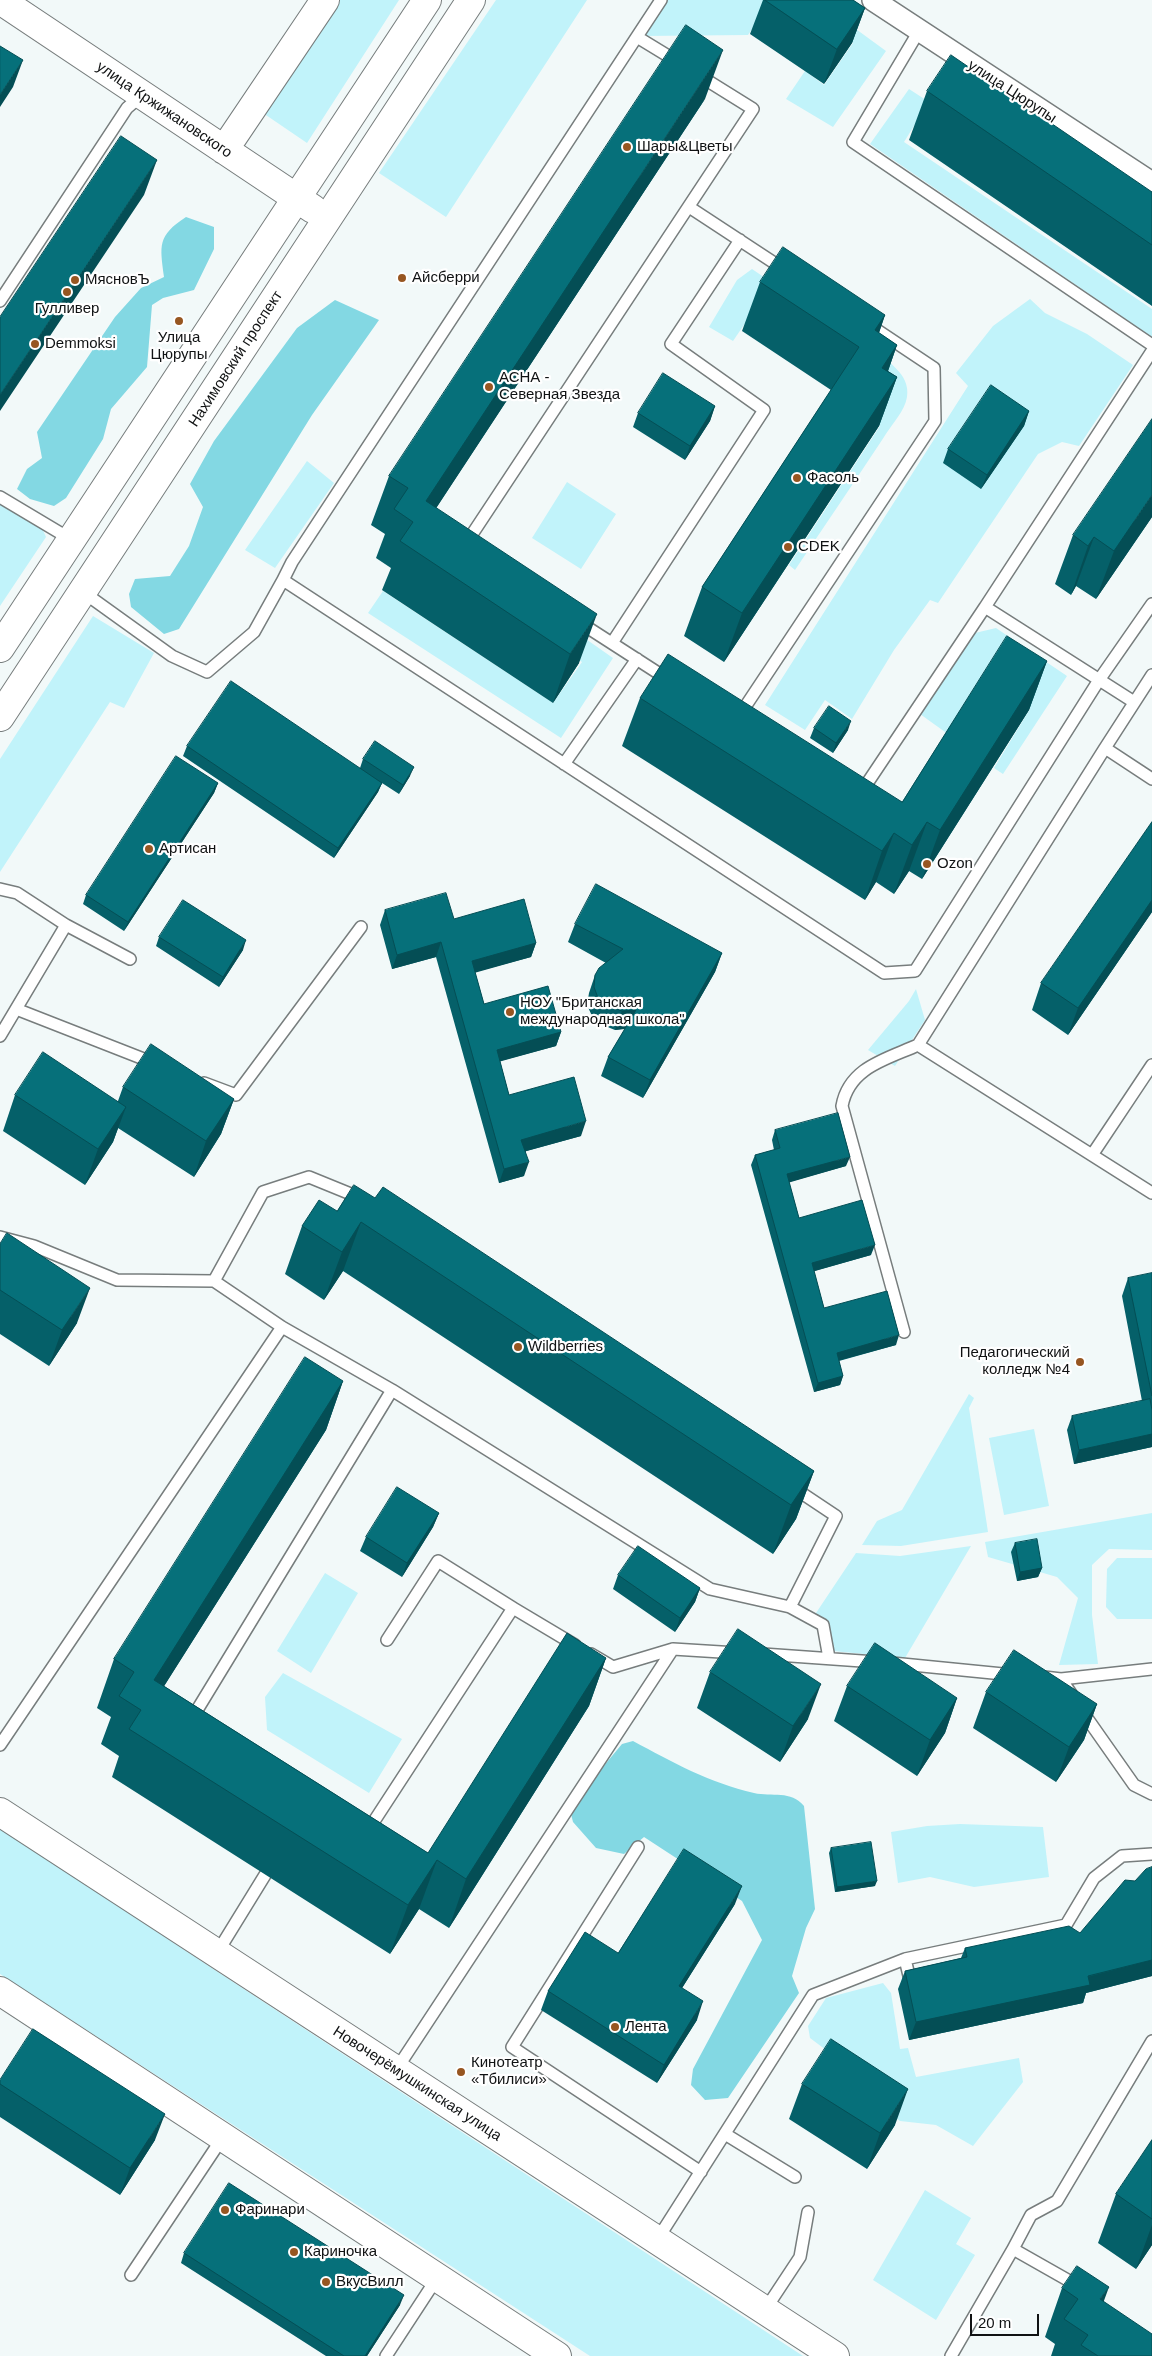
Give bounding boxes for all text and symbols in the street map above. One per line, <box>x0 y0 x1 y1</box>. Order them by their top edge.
street label: улица Цюрупы <box>964 57 1060 127</box>
street label: улица Кржижановского <box>93 58 235 162</box>
place label: Шары&Цветы <box>637 138 733 156</box>
marker: Шары&Цветы <box>621 141 633 153</box>
place label: Айсберри <box>412 269 480 287</box>
place label: МясновЪ <box>85 271 150 289</box>
marker: Айсберри <box>396 272 408 284</box>
marker: МясновЪ <box>69 274 81 286</box>
marker: Гулливер <box>61 286 73 298</box>
street label: Нахимовский проспект <box>185 287 287 431</box>
place label: Гулливер <box>35 300 99 318</box>
marker: Улица Цюрупы <box>173 315 185 327</box>
place label: Улица Цюрупы <box>151 329 207 364</box>
place label: Demmoksi <box>45 335 116 353</box>
marker: Demmoksi <box>29 338 41 350</box>
place label: АСНА - Северная Звезда <box>499 369 620 404</box>
marker: АСНА - Северная Звезда <box>483 381 495 393</box>
place label: Фасоль <box>807 469 859 487</box>
marker: Фасоль <box>791 472 803 484</box>
place label: CDEK <box>798 538 840 556</box>
marker: CDEK <box>782 541 794 553</box>
place label: Артисан <box>159 840 216 858</box>
marker: Артисан <box>143 843 155 855</box>
place label: Ozon <box>937 855 973 873</box>
marker: Ozon <box>921 858 933 870</box>
place label: НОУ "Британская международная школа" <box>520 994 685 1029</box>
marker: НОУ "Британская международная школа" <box>504 1006 516 1018</box>
place label: Wildberries <box>528 1338 603 1356</box>
marker: Wildberries <box>512 1341 524 1353</box>
place label: Педагогический колледж №4 <box>960 1344 1070 1379</box>
marker: Педагогический колледж №4 <box>1074 1356 1086 1368</box>
place label: Лента <box>625 2018 667 2036</box>
marker: Лента <box>609 2021 621 2033</box>
street label: Новочерёмушкинская улица <box>329 2023 505 2145</box>
place label: Кинотеатр «Тбилиси» <box>471 2054 547 2089</box>
marker: Кинотеатр «Тбилиси» <box>455 2066 467 2078</box>
place label: Фаринари <box>235 2201 305 2219</box>
marker: Фаринари <box>219 2204 231 2216</box>
place label: Кариночка <box>304 2243 377 2261</box>
marker: Кариночка <box>288 2246 300 2258</box>
place label: ВкусВилл <box>336 2273 403 2291</box>
marker: ВкусВилл <box>320 2276 332 2288</box>
scale bar <box>972 2304 1041 2336</box>
text: 20 m <box>978 2314 1011 2331</box>

